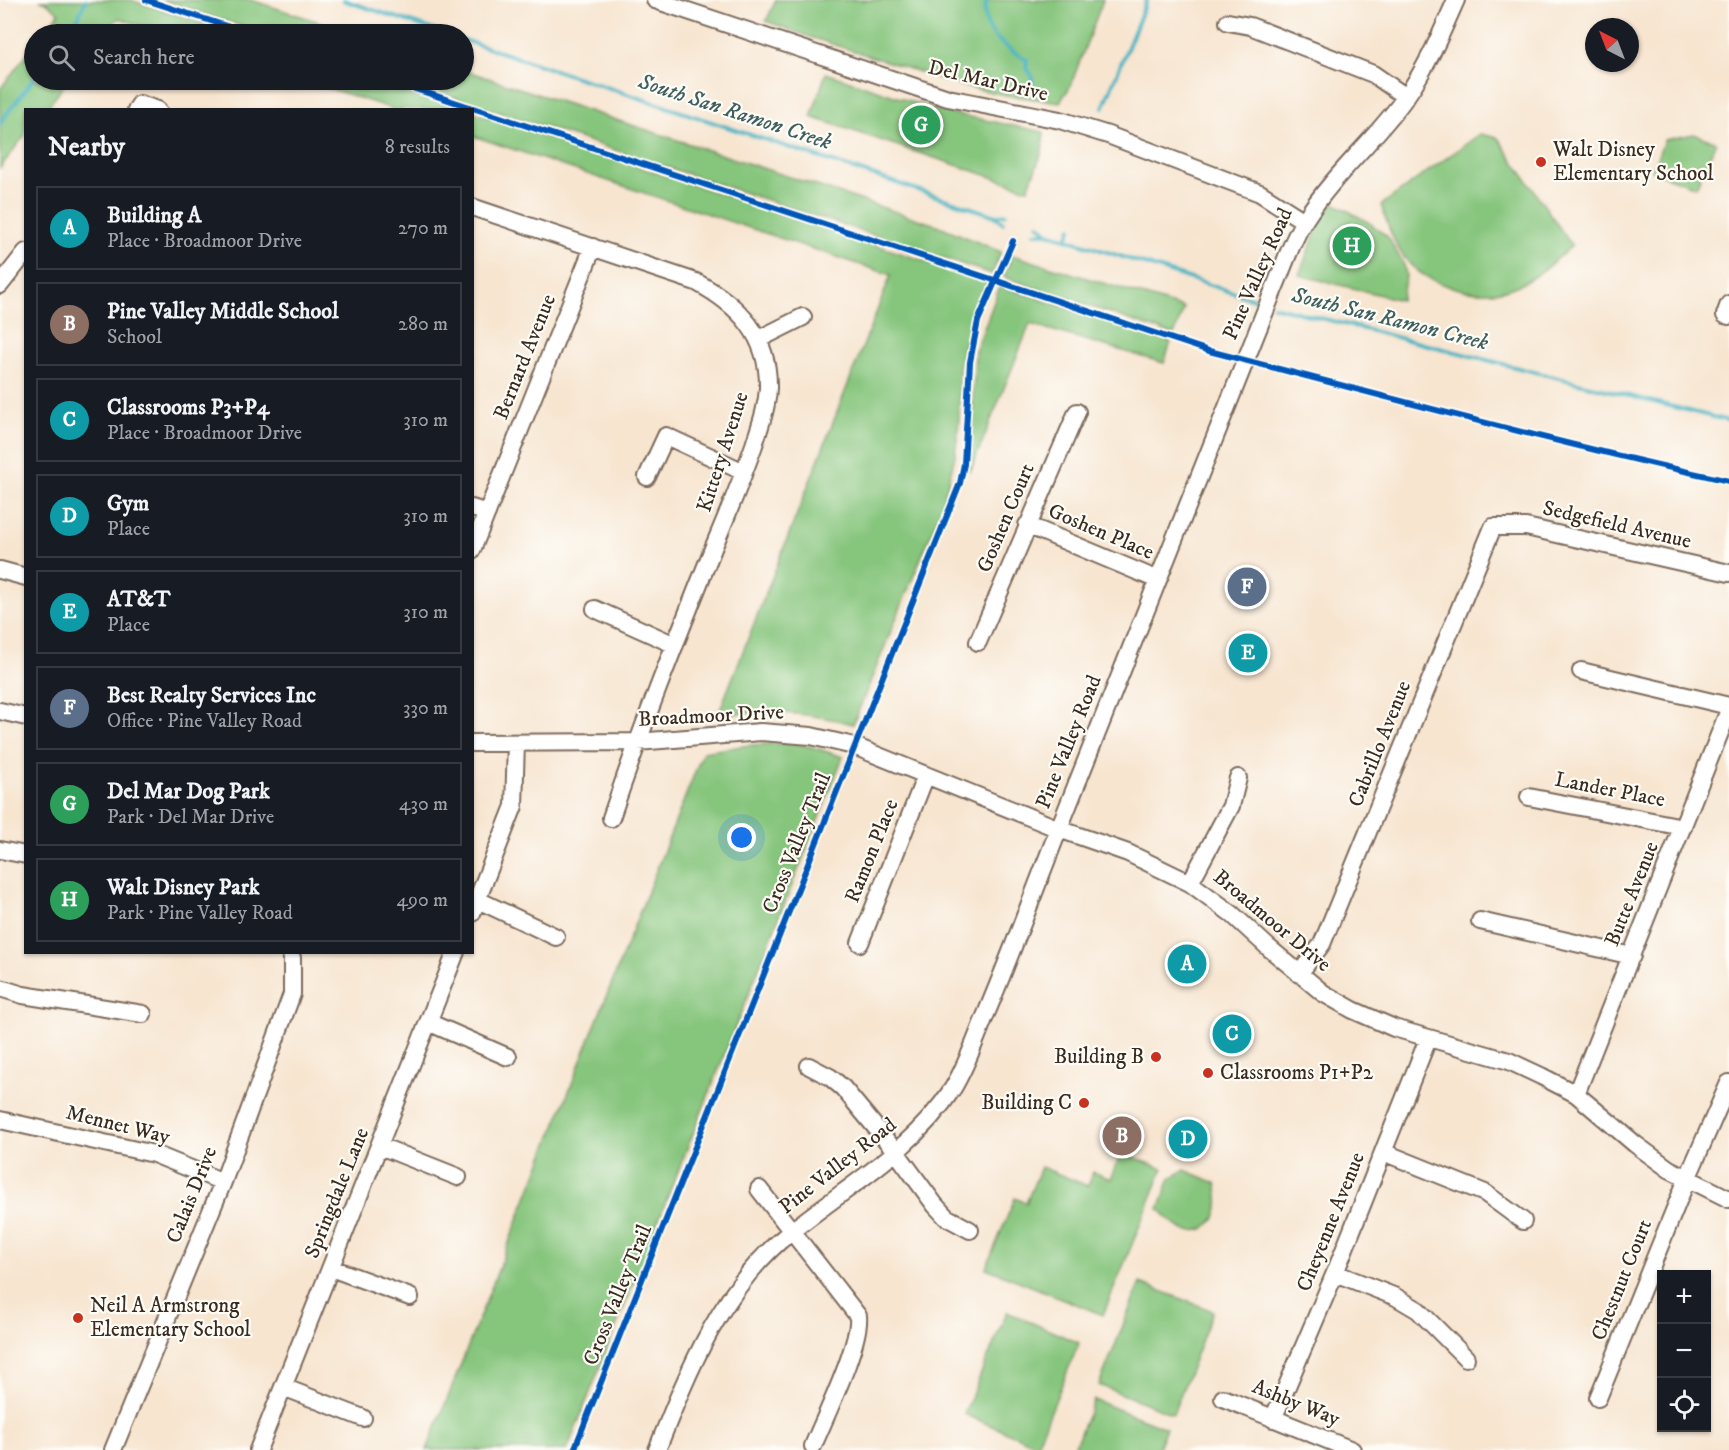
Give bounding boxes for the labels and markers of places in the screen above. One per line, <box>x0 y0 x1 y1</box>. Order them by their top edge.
pin: G <box>902 102 940 148</box>
place label: Walt Disney Elementary School <box>1552 137 1714 187</box>
marker: Walt Disney Elementary School <box>1534 155 1548 169</box>
pin: H <box>1332 224 1372 268</box>
pin: F <box>1228 564 1266 610</box>
pin: E <box>1228 630 1268 676</box>
pin: A <box>1168 942 1206 986</box>
pin: C <box>1212 1012 1252 1056</box>
place label: Building B <box>1054 1044 1144 1070</box>
marker: Building B <box>1149 1050 1163 1064</box>
place label: Classrooms P1+P2 <box>1220 1060 1374 1086</box>
marker: Classrooms P1+P2 <box>1201 1066 1215 1080</box>
place label: Building C <box>981 1090 1072 1116</box>
marker: Building C <box>1077 1096 1091 1110</box>
pin: B <box>1102 1114 1142 1158</box>
pin: D <box>1168 1116 1208 1162</box>
place label: Neil A Armstrong Elementary School <box>90 1293 251 1343</box>
marker: Neil A Armstrong Elementary School <box>71 1311 85 1325</box>

